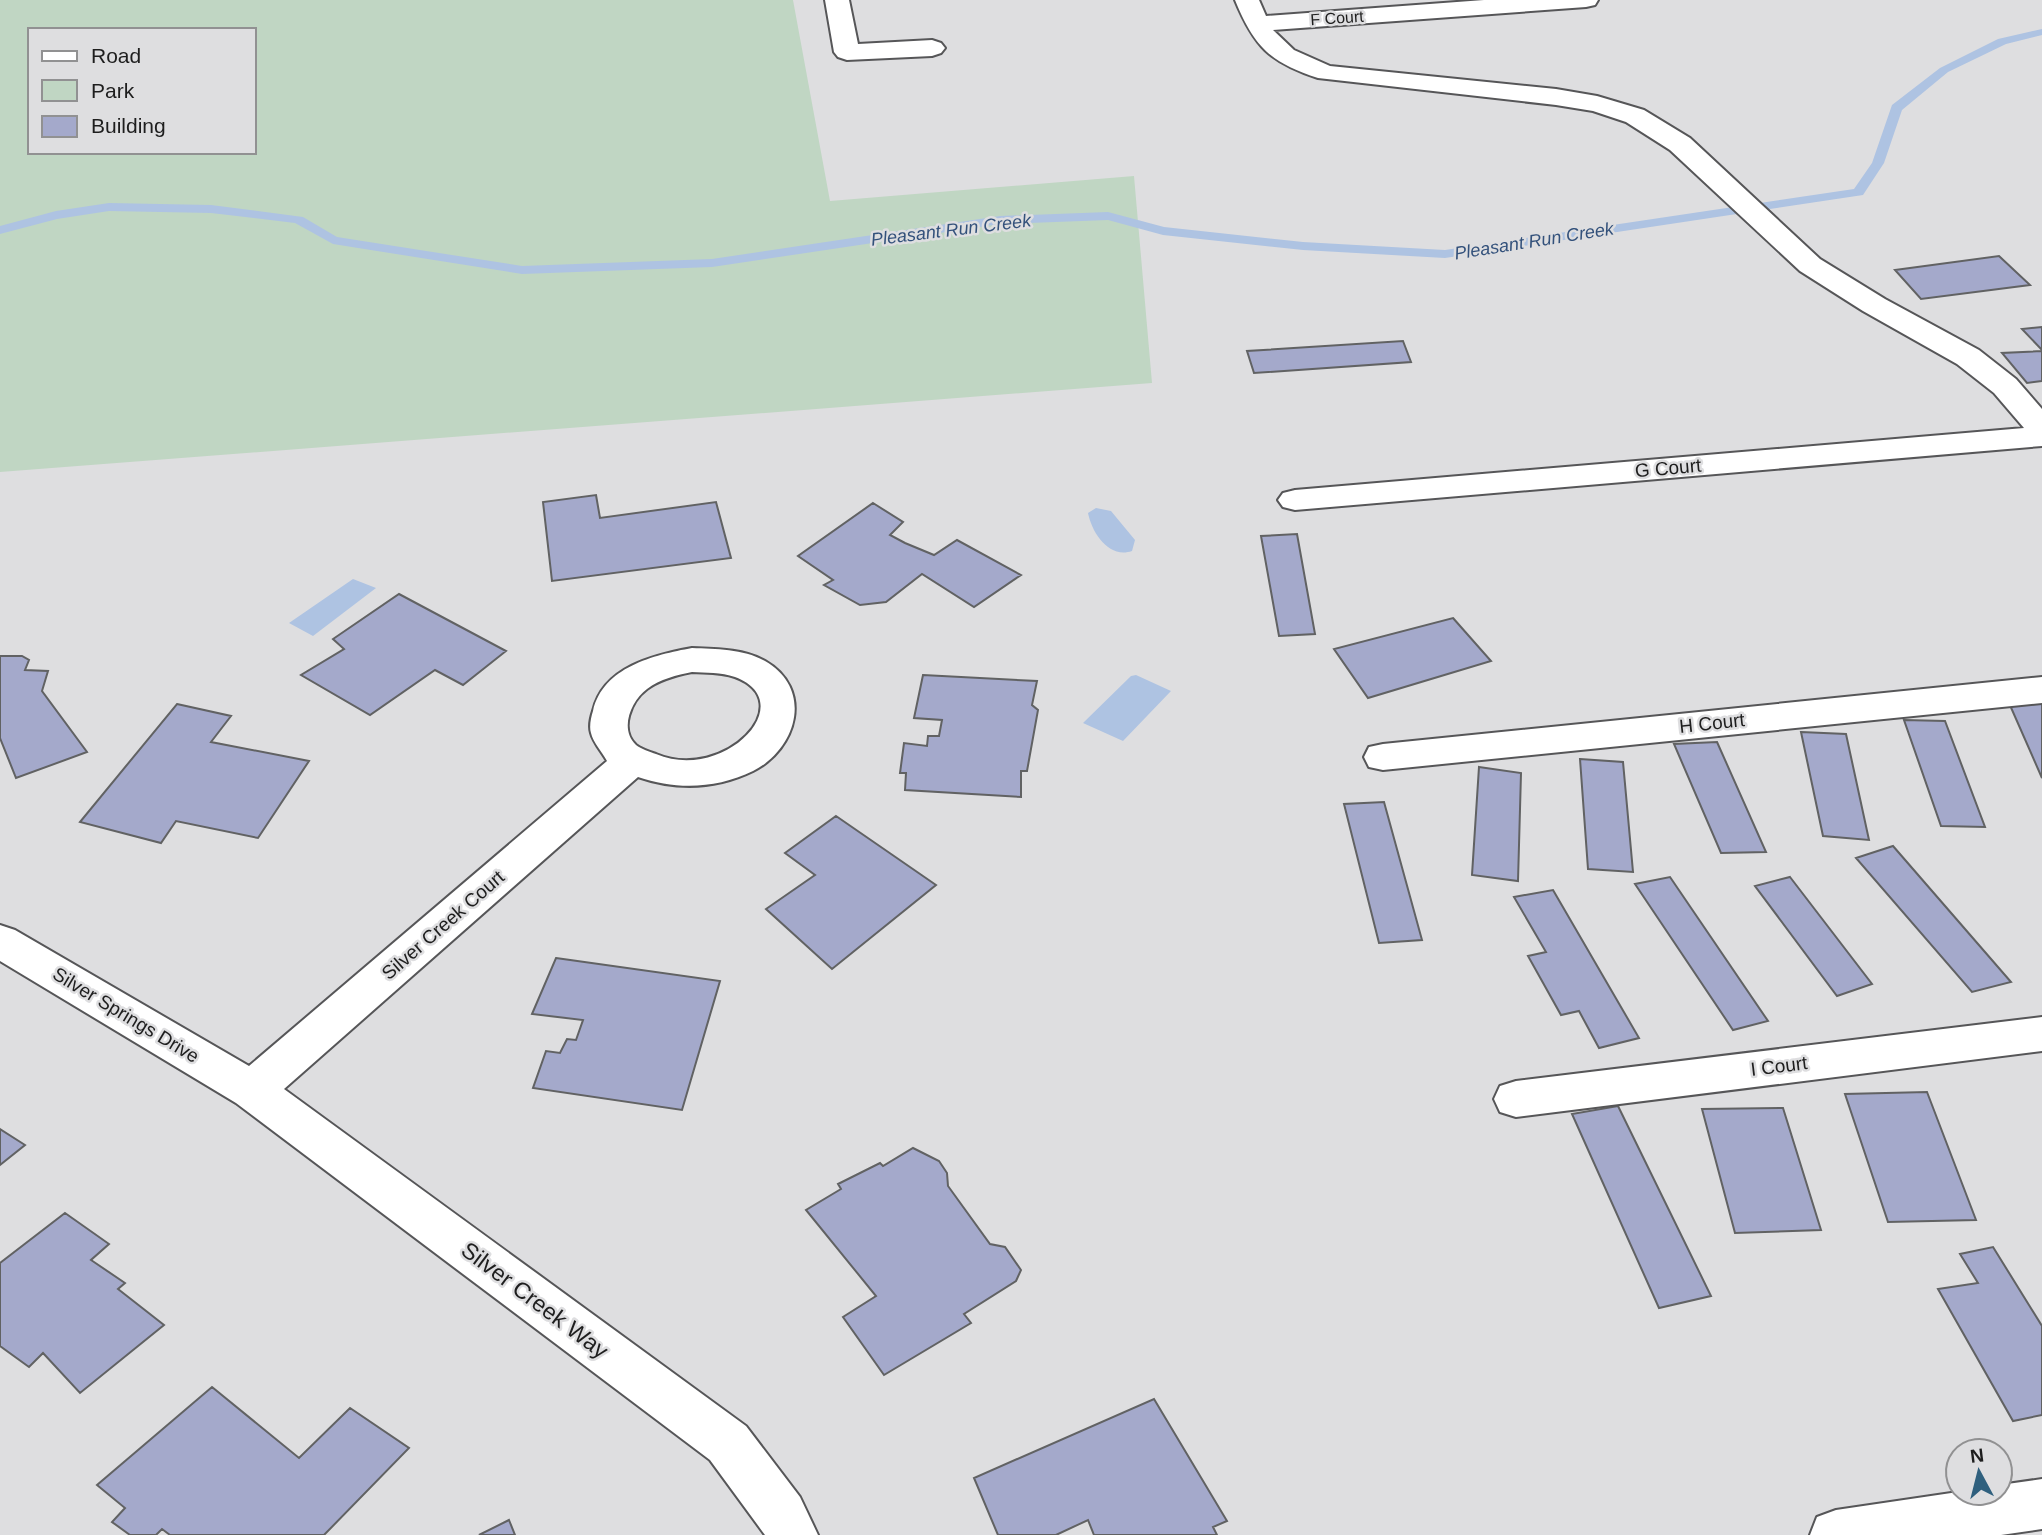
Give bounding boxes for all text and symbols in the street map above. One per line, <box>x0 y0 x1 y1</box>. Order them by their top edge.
street label: F Court <box>1310 8 1365 28</box>
legend <box>28 28 256 154</box>
text: Road <box>91 44 141 67</box>
text: Park <box>91 79 135 102</box>
text: Building <box>91 114 166 137</box>
water label: Pleasant Run Creek <box>870 210 1033 250</box>
water label: Pleasant Run Creek <box>1453 218 1616 263</box>
street label: G Court <box>1634 455 1703 481</box>
street label: H Court <box>1678 709 1746 737</box>
street label: Silver Creek Court <box>378 866 509 984</box>
street label: Silver Springs Drive <box>49 963 203 1067</box>
street label: I Court <box>1749 1052 1809 1080</box>
street label: Silver Creek Way <box>457 1236 614 1364</box>
north arrow <box>1944 1437 2014 1507</box>
text: N <box>1969 1444 1985 1467</box>

